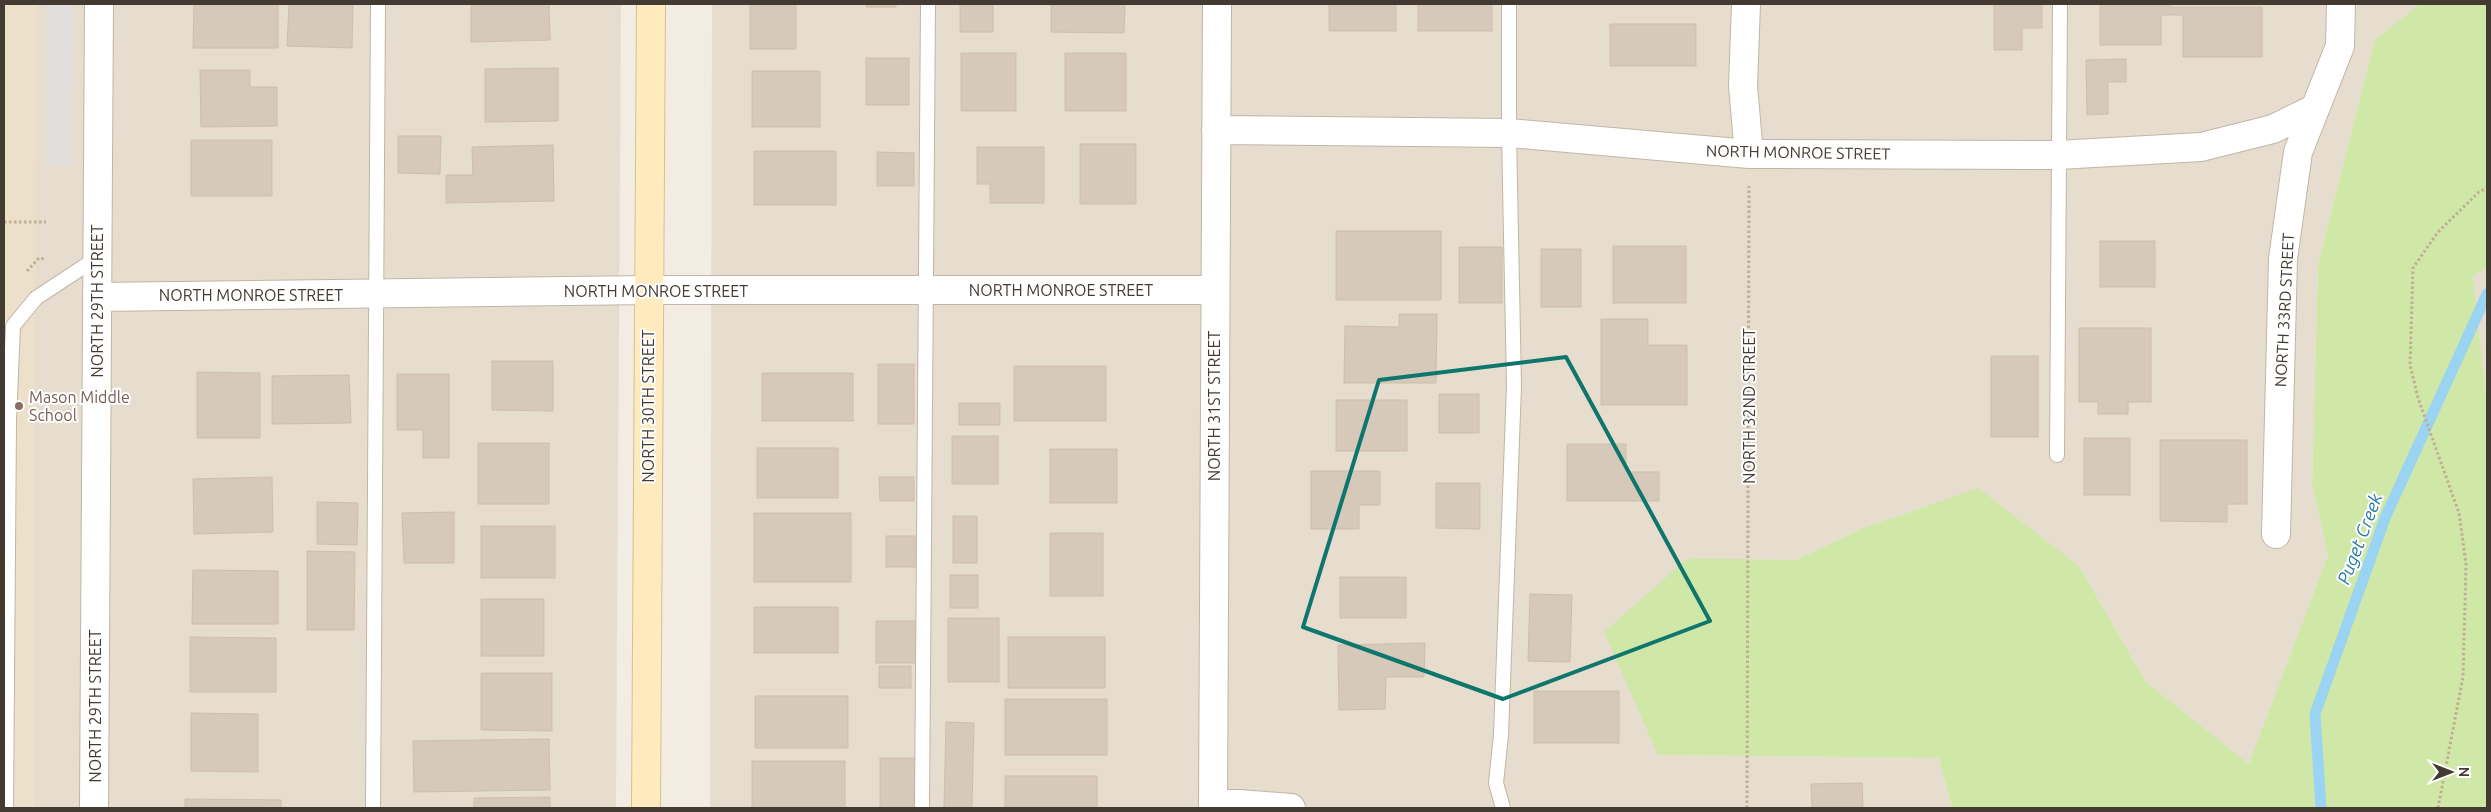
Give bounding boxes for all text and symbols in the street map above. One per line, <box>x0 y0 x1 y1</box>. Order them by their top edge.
street label: NORTH MONROE STREET <box>1706 141 1890 163</box>
street label: NORTH 29TH STREET <box>88 224 106 378</box>
street label: NORTH 33RD STREET <box>2271 232 2297 388</box>
street label: NORTH MONROE STREET <box>969 281 1153 299</box>
street label: NORTH MONROE STREET <box>564 282 748 300</box>
street label: NORTH MONROE STREET <box>159 286 343 304</box>
street label: NORTH 32ND STREET <box>1740 328 1758 484</box>
street label: NORTH 30TH STREET <box>639 329 657 483</box>
street label: NORTH 31ST STREET <box>1205 331 1223 481</box>
place label: Mason Middle School <box>29 388 130 424</box>
marker: Mason Middle School <box>13 400 25 412</box>
water label: Puget Creek <box>2333 490 2386 587</box>
street label: NORTH 29TH STREET <box>86 629 104 783</box>
north arrow <box>2426 747 2476 797</box>
text: N <box>2456 767 2472 777</box>

